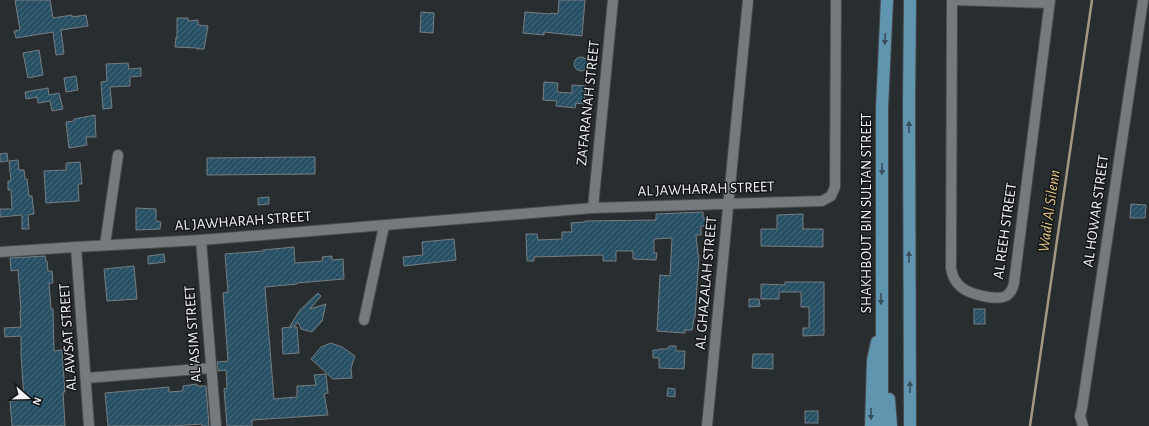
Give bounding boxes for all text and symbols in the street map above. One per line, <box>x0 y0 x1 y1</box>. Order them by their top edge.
one-way arrow <box>882 33 889 45</box>
street label: ZA'FARANAH STREET <box>574 39 602 166</box>
street label: SHAKHBOUT BIN SULTAN STREET <box>859 112 874 313</box>
one-way arrow <box>906 120 912 133</box>
street label: AL HOWAR STREET <box>1081 153 1111 268</box>
one-way arrow <box>879 163 885 176</box>
water label: Wadi Al Silenn <box>1035 169 1063 253</box>
street label: AL JAWHARAH STREET <box>637 179 775 199</box>
street label: AL REEH STREET <box>991 181 1019 280</box>
street label: AL JAWHARAH STREET <box>174 209 312 233</box>
street label: AL GHAZALAH STREET <box>693 215 719 350</box>
one-way arrow <box>906 250 912 263</box>
street label: AL AWSAT STREET <box>57 282 79 391</box>
street label: AL 'ASIM STREET <box>182 284 204 383</box>
one-way arrow <box>878 293 884 306</box>
north arrow <box>8 378 48 418</box>
one-way arrow <box>907 380 913 393</box>
text: N <box>30 396 43 407</box>
one-way arrow <box>868 408 874 421</box>

